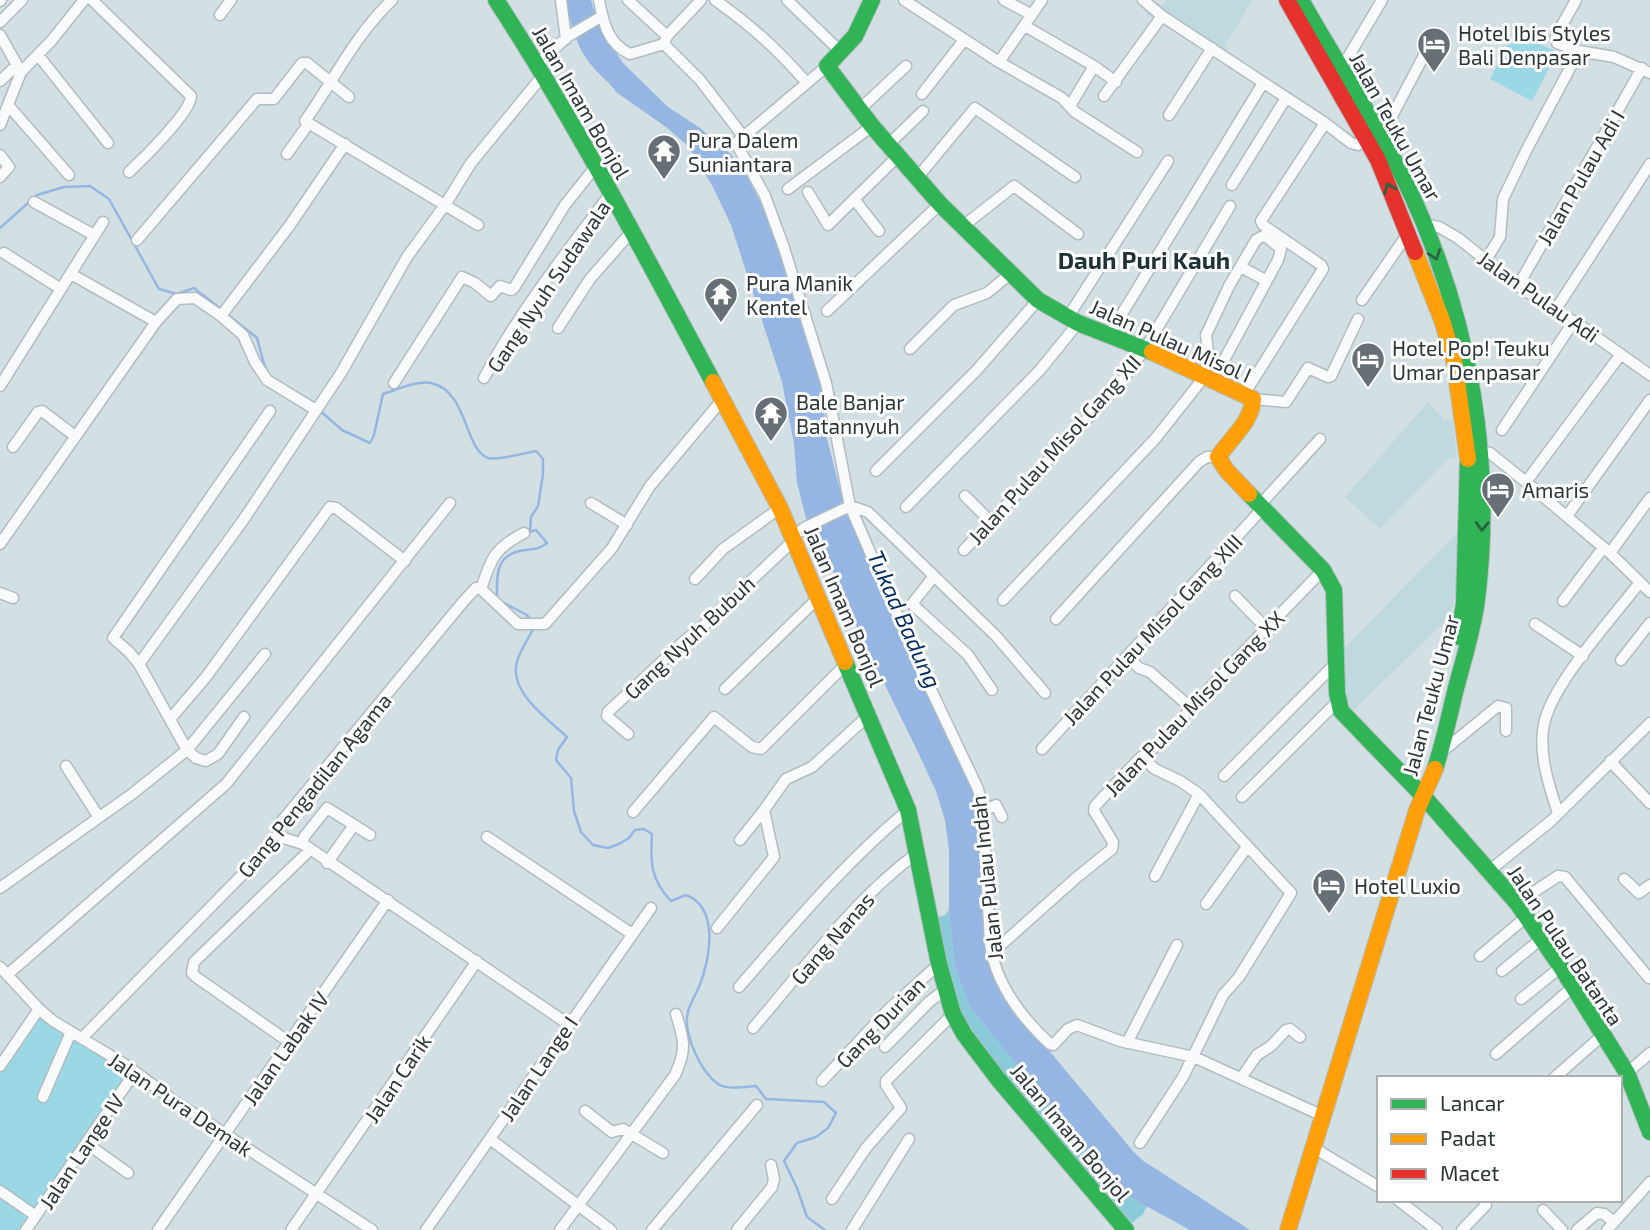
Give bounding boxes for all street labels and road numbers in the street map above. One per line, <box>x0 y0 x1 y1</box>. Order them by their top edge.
street label: Jalan Imam Bonjol <box>527 21 636 184</box>
street label: Jalan Teuku Umar <box>1345 48 1447 205</box>
street label: Jalan Pulau Adi I <box>1531 105 1629 249</box>
street label: Gang Nyuh Sudawala <box>481 195 615 377</box>
street label: Jalan Pulau Adi <box>1474 245 1604 347</box>
street label: Jalan Pulau Misol I <box>1086 293 1256 387</box>
street label: Jalan Pulau Misol Gang XII <box>962 349 1146 549</box>
street label: Jalan Imam Bonjol <box>799 522 890 691</box>
street label: Jalan Pulau Misol Gang XIII <box>1057 529 1247 729</box>
street label: Gang Nyuh Bubuh <box>619 570 759 704</box>
street label: Jalan Pulau Misol Gang XX <box>1099 605 1289 801</box>
street label: Jalan Teuku Umar <box>1396 611 1464 778</box>
street label: Gang Pengadilan Agama <box>232 688 396 882</box>
street label: Jalan Pulau Indah <box>965 794 1007 962</box>
street label: Jalan Pulau Batanta <box>1503 860 1629 1030</box>
street label: Gang Nanas <box>785 887 879 989</box>
street label: Gang Durian <box>831 971 929 1073</box>
street label: Jalan Labak IV <box>237 986 333 1109</box>
street label: Jalan Lange I <box>494 1011 582 1125</box>
street label: Jalan Carik <box>358 1029 436 1127</box>
street label: Jalan Pura Demak <box>104 1047 258 1162</box>
street label: Jalan Imam Bonjol <box>1005 1058 1136 1207</box>
street label: Jalan Lange IV <box>33 1088 129 1213</box>

